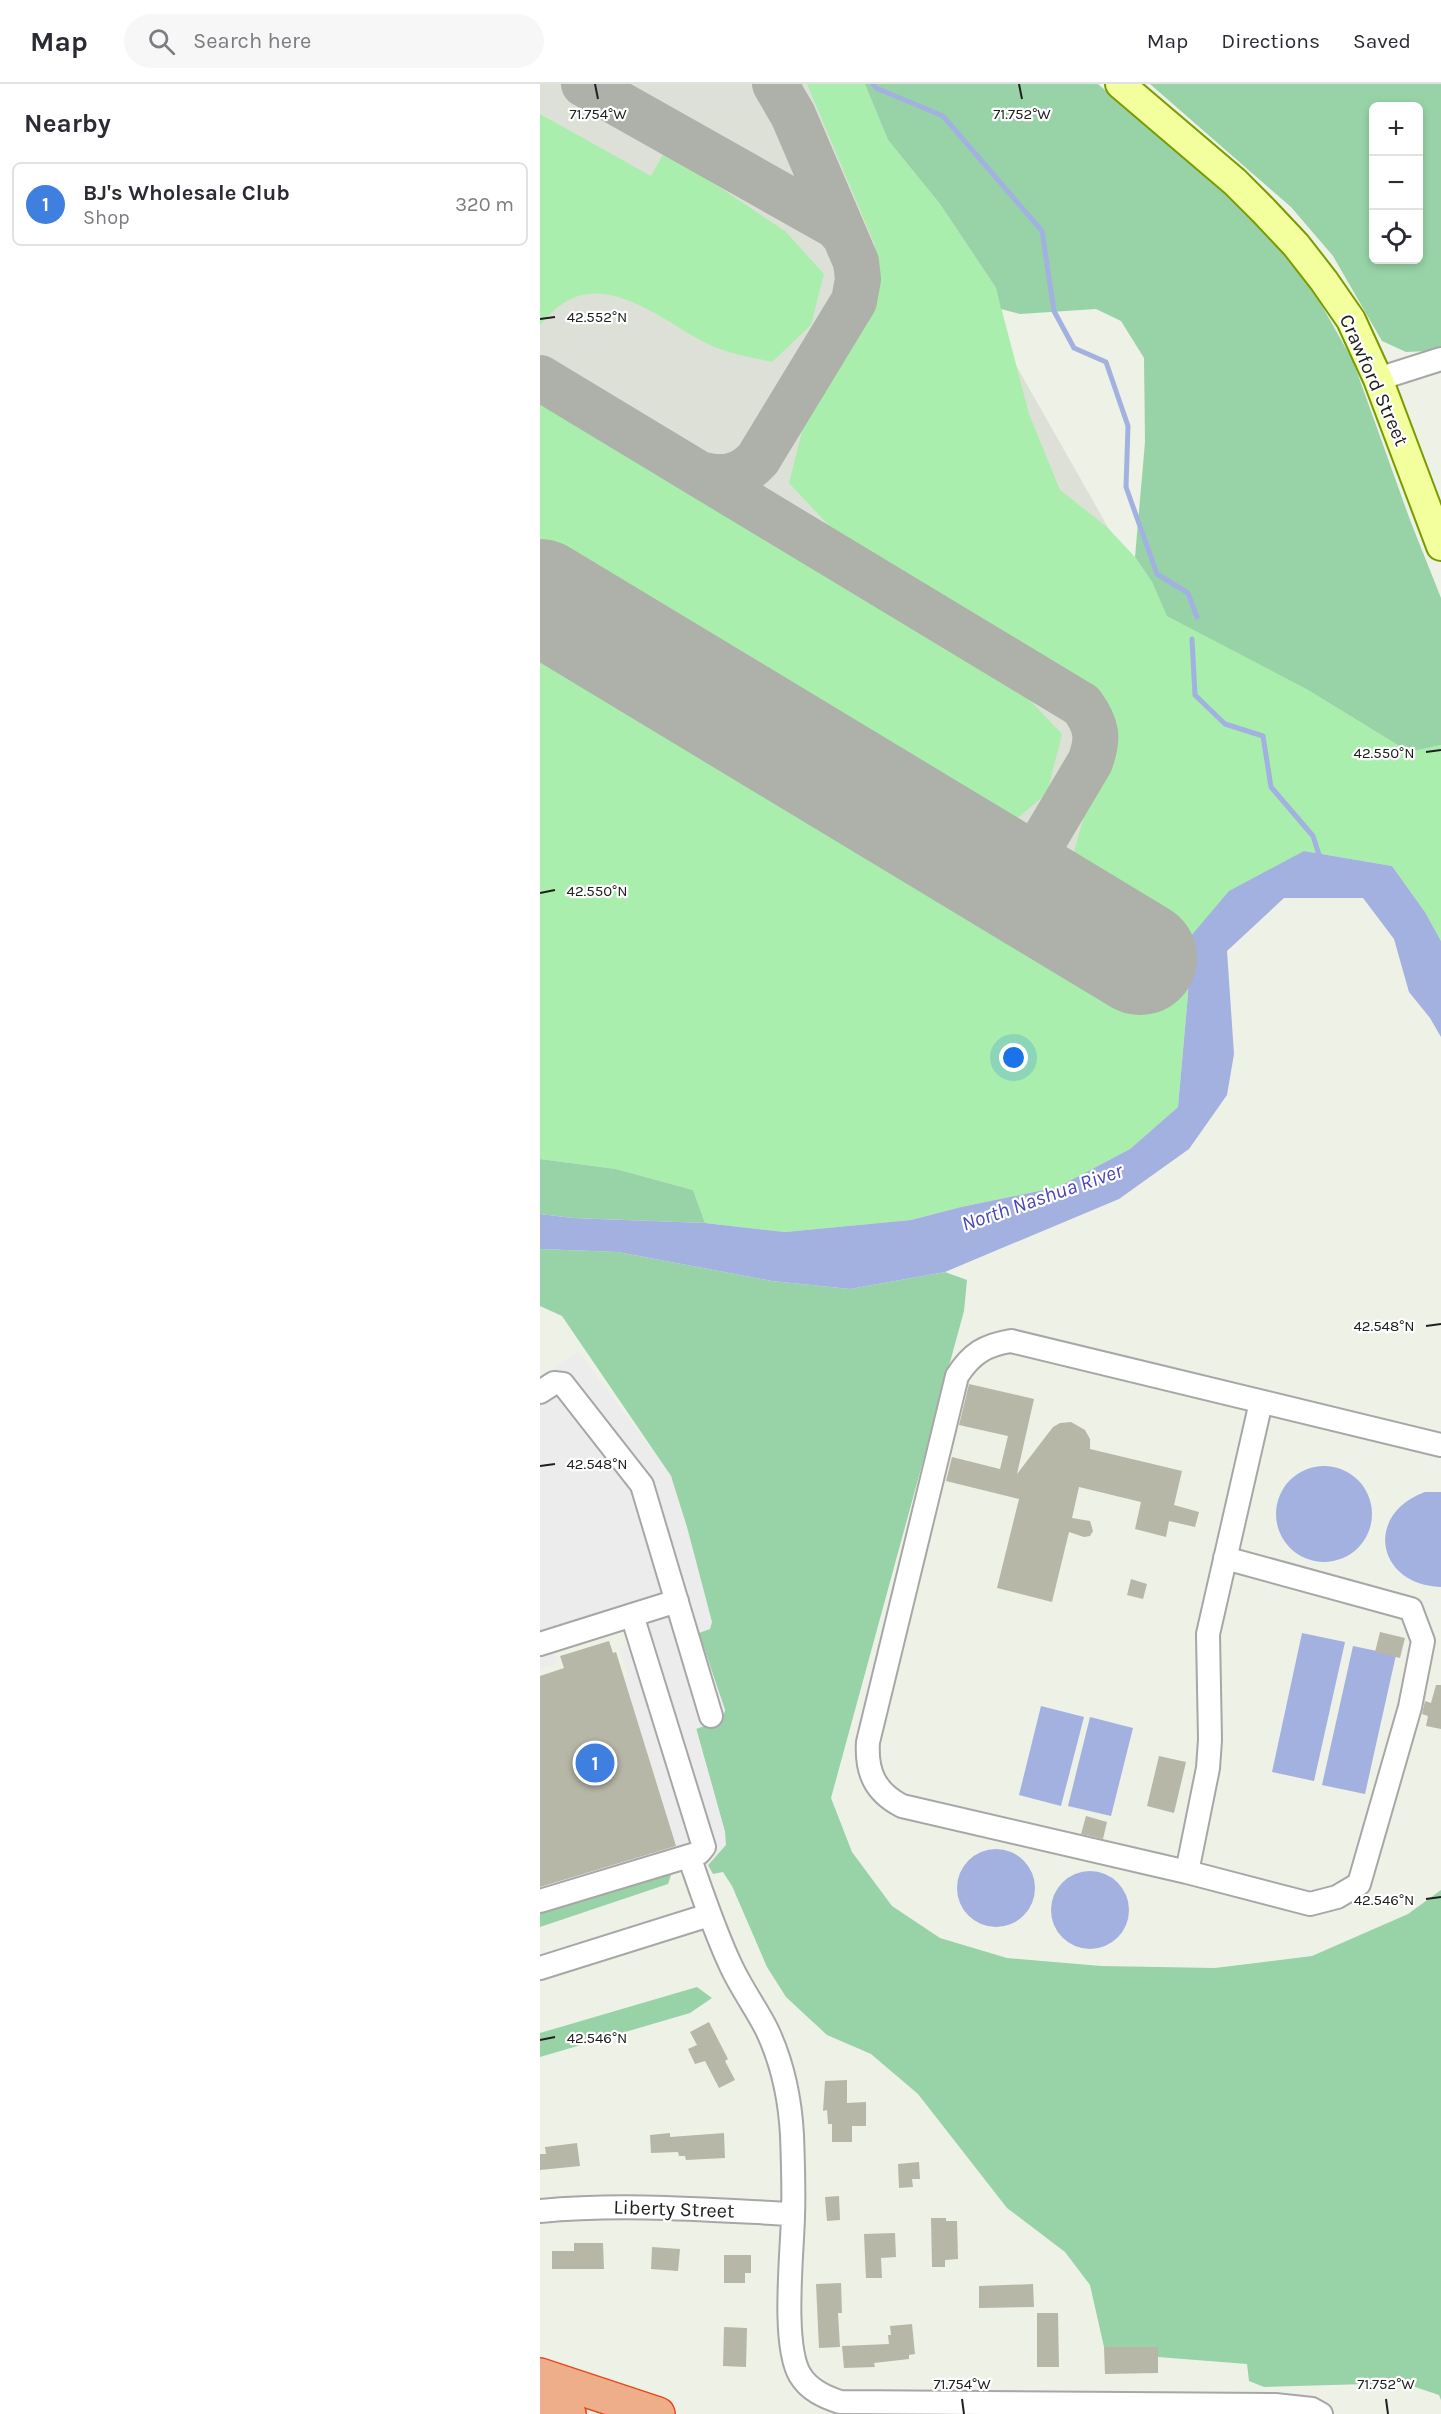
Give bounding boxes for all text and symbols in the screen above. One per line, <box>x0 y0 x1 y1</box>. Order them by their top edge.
search box <box>124 14 544 68</box>
text: Map <box>30 25 88 58</box>
icon: search <box>145 25 178 58</box>
text: Search here <box>193 28 311 54</box>
text: Map <box>1147 29 1188 53</box>
text: Directions <box>1221 29 1320 53</box>
text: Saved <box>1353 29 1411 53</box>
map controls <box>1369 102 1423 264</box>
button: + <box>1369 102 1423 156</box>
text: 71.754°W <box>569 105 627 123</box>
text: 71.752°W <box>993 105 1051 123</box>
text: Nearby <box>24 108 111 139</box>
button: − <box>1369 156 1423 210</box>
text: BJ's Wholesale Club <box>83 180 290 206</box>
text: 1 <box>42 193 49 216</box>
text: 320 m <box>455 193 514 216</box>
text: Shop <box>83 206 130 229</box>
button: locate <box>1369 210 1423 264</box>
text: 42.552°N <box>567 308 627 326</box>
street label: Crawford Street <box>1335 311 1413 450</box>
text: 42.550°N <box>1354 744 1414 762</box>
text: 42.550°N <box>567 882 627 900</box>
your location <box>999 1043 1028 1072</box>
water label: North Nashua River <box>958 1158 1126 1236</box>
text: 42.548°N <box>1353 1317 1415 1335</box>
text: 42.548°N <box>566 1455 628 1473</box>
pin: 1 <box>576 1740 614 1786</box>
text: 42.546°N <box>1354 1891 1414 1909</box>
text: 42.546°N <box>567 2029 627 2047</box>
street label: Liberty Street <box>613 2195 735 2223</box>
text: 71.754°W <box>933 2375 991 2393</box>
text: 71.752°W <box>1357 2375 1415 2393</box>

